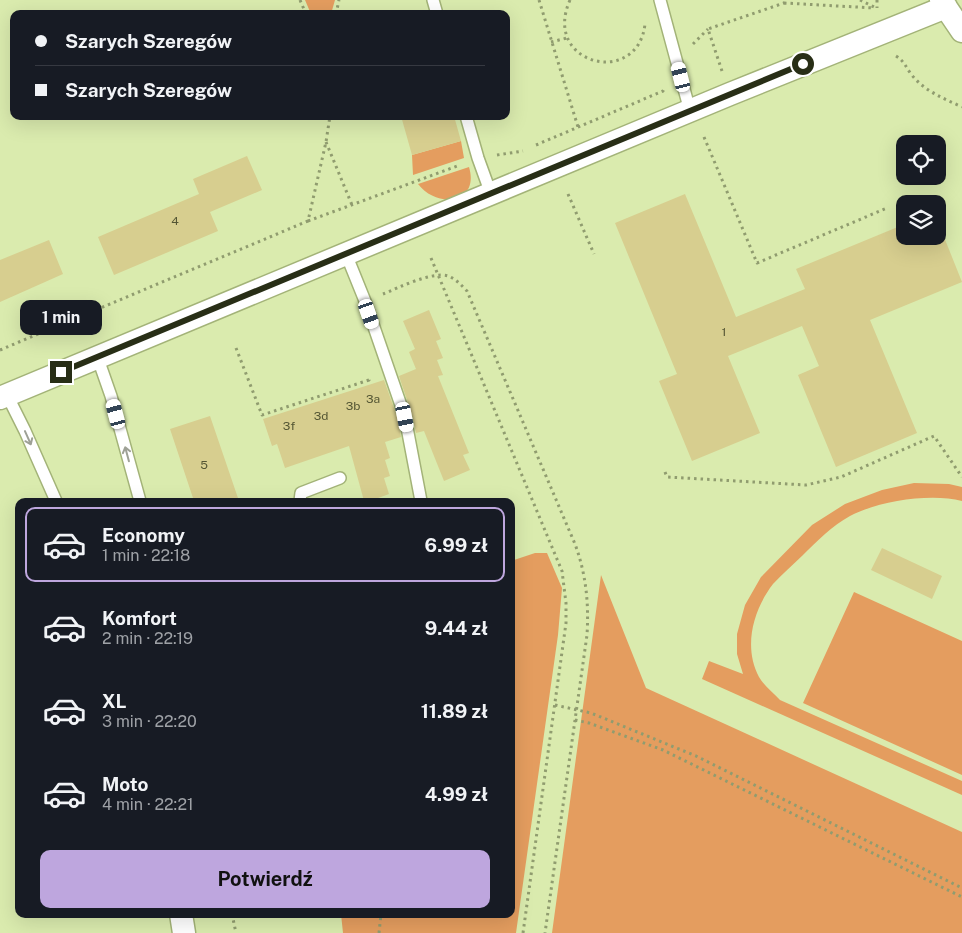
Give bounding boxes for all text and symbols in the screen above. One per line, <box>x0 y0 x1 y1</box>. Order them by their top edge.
text: Szarych Szeregów <box>65 30 232 52</box>
route start <box>792 53 814 75</box>
car <box>670 61 691 93</box>
text: Szarych Szeregów <box>65 79 232 101</box>
map controls <box>896 135 946 245</box>
button: locate <box>896 135 946 185</box>
button: layers <box>896 195 946 245</box>
house number: 4 <box>171 214 179 228</box>
car <box>357 297 380 331</box>
callout: 1 min <box>20 300 102 334</box>
text: 1 min <box>42 308 80 327</box>
house number: 1 <box>722 325 726 339</box>
route end <box>50 361 72 383</box>
house number: 3a <box>366 392 380 406</box>
car <box>104 398 127 430</box>
house number: 3b <box>346 399 360 413</box>
car <box>394 401 415 433</box>
house number: 3d <box>314 409 328 423</box>
house number: 3f <box>283 419 295 433</box>
one-way arrow <box>24 430 34 445</box>
one-way arrow <box>122 447 131 463</box>
house number: 5 <box>200 458 208 472</box>
icon: car <box>42 522 87 567</box>
text: Economy <box>102 524 185 546</box>
text: 6.99 zł <box>425 534 488 556</box>
text: 1 min · 22:18 <box>102 546 190 565</box>
icon: car <box>42 605 87 650</box>
text: Komfort <box>102 607 177 629</box>
text: 9.44 zł <box>425 617 488 639</box>
text: 2 min · 22:19 <box>102 629 193 648</box>
icon: car <box>42 688 87 733</box>
text: XL <box>102 690 127 712</box>
text: 11.89 zł <box>421 700 488 722</box>
text: 3 min · 22:20 <box>102 712 197 731</box>
icon: car <box>42 771 87 816</box>
text: Moto <box>102 773 148 795</box>
text: 4.99 zł <box>425 783 488 805</box>
text: 4 min · 22:21 <box>102 795 193 814</box>
button: Potwierdź <box>40 850 490 908</box>

